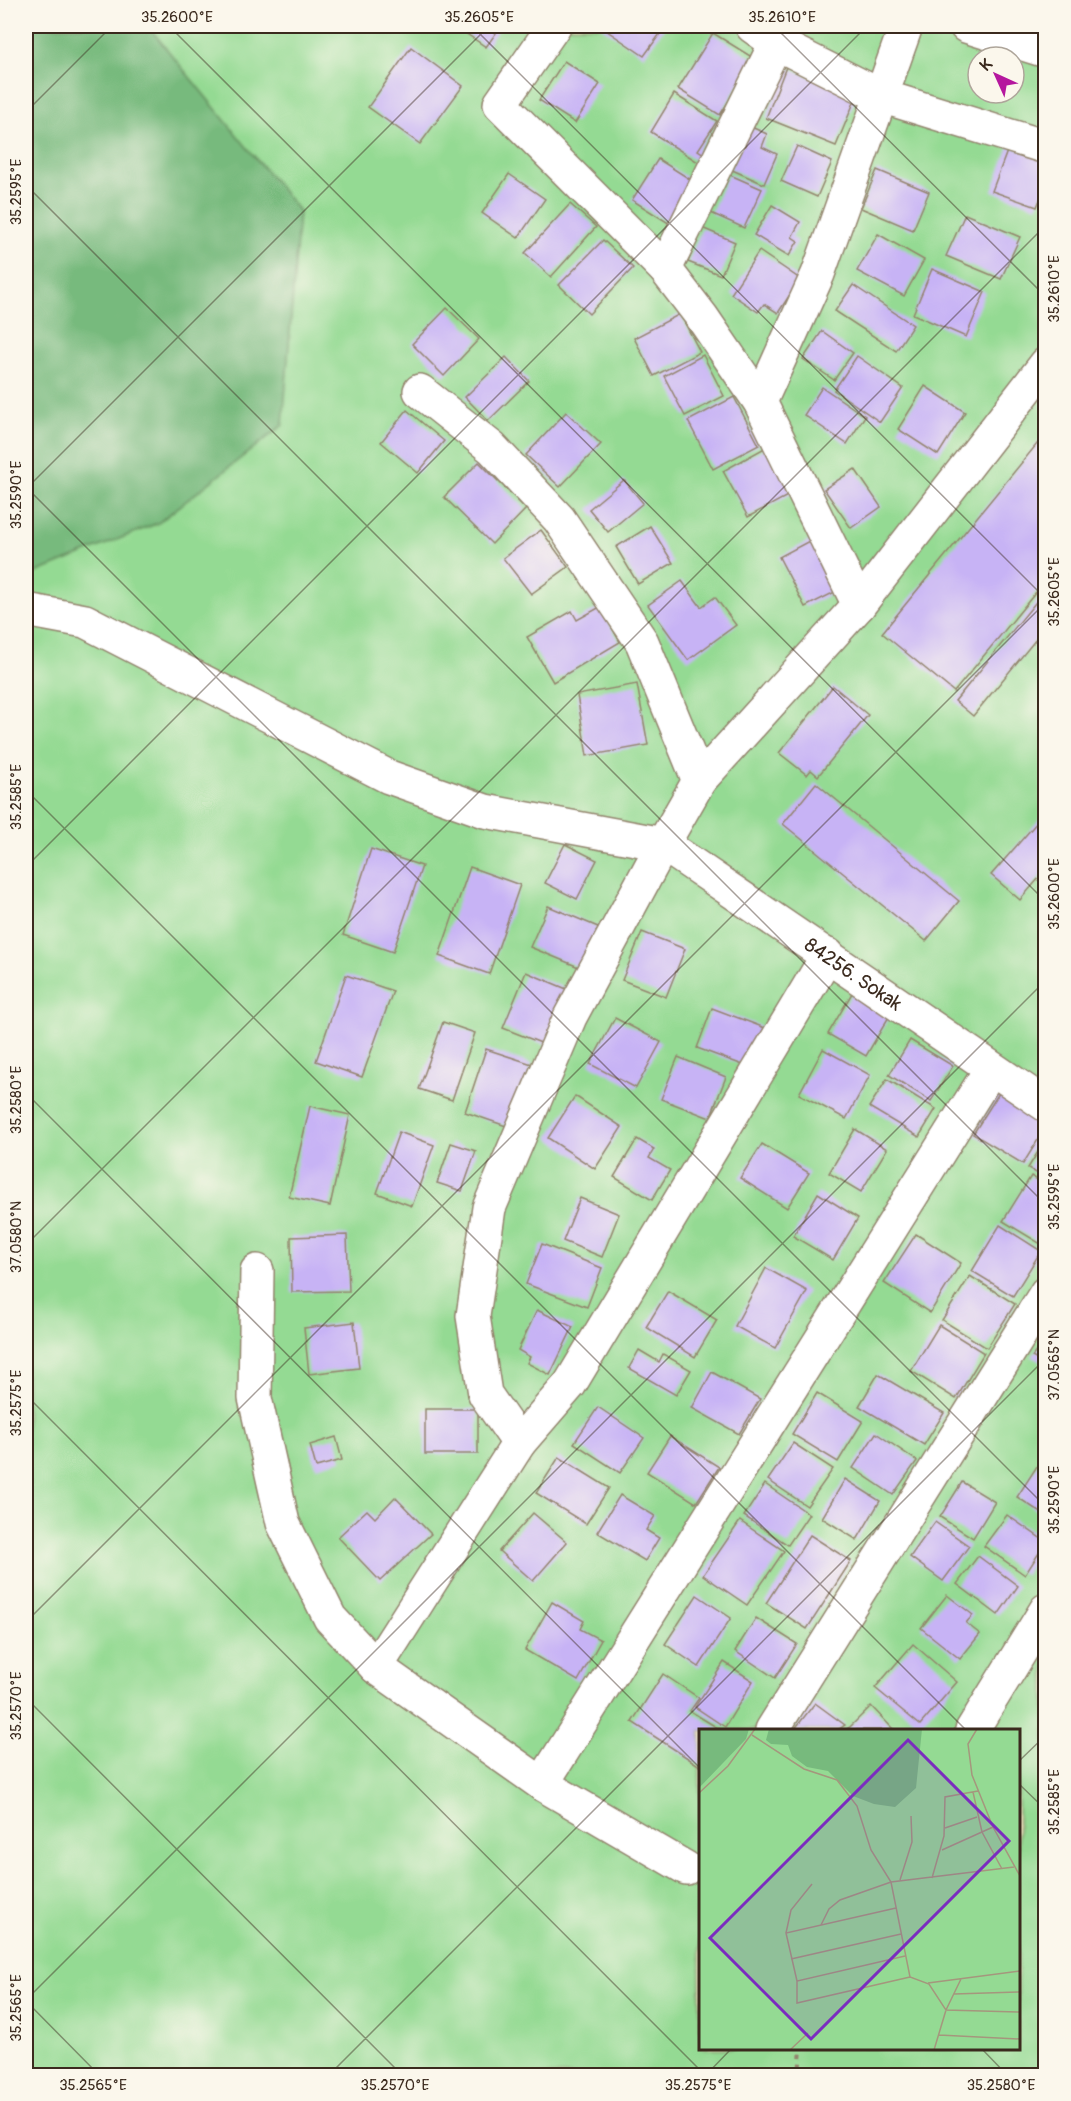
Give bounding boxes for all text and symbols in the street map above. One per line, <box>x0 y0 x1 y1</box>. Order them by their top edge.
text: 35.2600°E <box>141 8 213 27</box>
text: 35.2605°E <box>444 8 514 27</box>
text: 35.2610°E <box>748 8 816 27</box>
north arrow <box>966 45 1026 105</box>
text: K <box>976 54 997 76</box>
text: 35.2595°E <box>7 159 26 225</box>
text: 35.2610°E <box>1045 255 1064 323</box>
text: 35.2590°E <box>7 460 26 529</box>
text: 35.2605°E <box>1045 557 1064 627</box>
text: 35.2585°E <box>7 764 26 830</box>
text: 35.2600°E <box>1045 858 1064 930</box>
street label: 84256. Sokak <box>800 932 908 1016</box>
text: 35.2580°E <box>7 1066 26 1134</box>
text: 35.2595°E <box>1045 1164 1064 1230</box>
text: 37.0580°N <box>7 1201 26 1273</box>
text: 37.0565°N <box>1045 1329 1064 1401</box>
text: 35.2575°E <box>7 1369 26 1436</box>
text: 35.2590°E <box>1045 1465 1064 1534</box>
text: 35.2570°E <box>7 1671 26 1740</box>
inset map <box>699 1729 1020 2050</box>
text: 35.2585°E <box>1045 1769 1064 1835</box>
text: 35.2565°E <box>7 1974 26 2042</box>
text: 35.2565°E <box>59 2076 127 2095</box>
text: 35.2570°E <box>361 2076 430 2095</box>
text: 35.2575°E <box>665 2076 732 2095</box>
text: 35.2580°E <box>967 2076 1035 2095</box>

